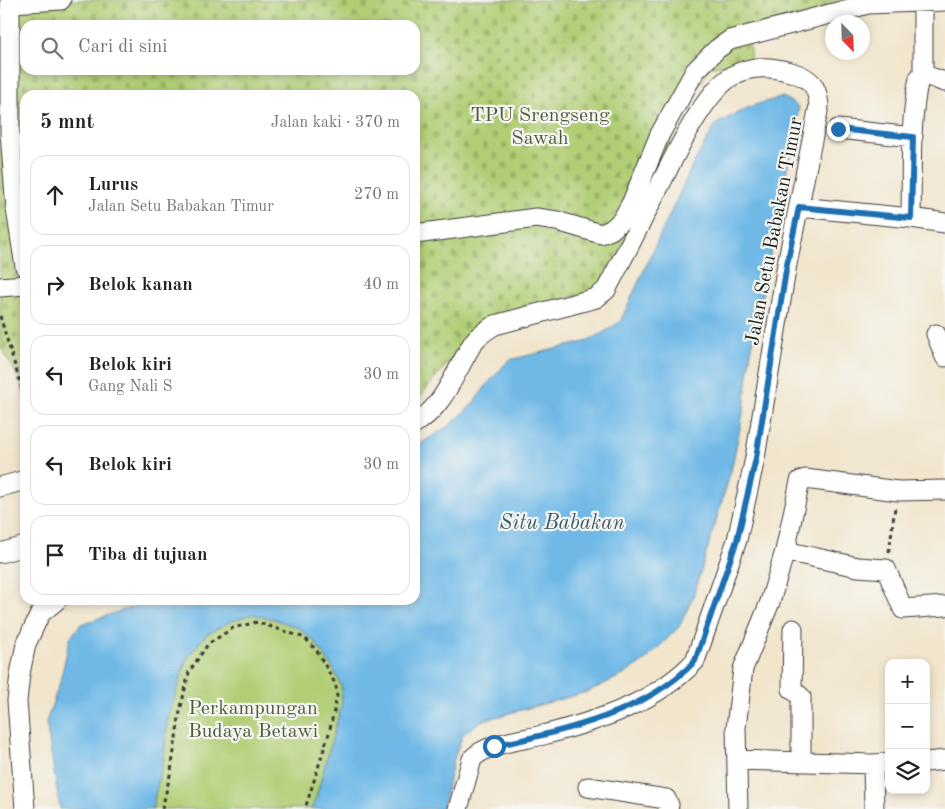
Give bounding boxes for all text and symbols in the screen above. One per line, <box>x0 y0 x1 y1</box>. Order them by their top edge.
north arrow <box>825 15 870 60</box>
search box <box>20 20 420 75</box>
icon: search <box>38 34 66 62</box>
text: Cari di sini <box>78 38 168 57</box>
park label: TPU Srengseng Sawah <box>470 106 610 149</box>
text: 5 mnt <box>40 112 94 133</box>
text: Jalan kaki · 370 m <box>271 115 400 131</box>
street label: Jalan Setu Babakan Timur <box>743 116 807 347</box>
route end <box>827 118 850 141</box>
text: Lurus <box>88 176 138 195</box>
icon: ahead <box>41 181 69 209</box>
text: 270 m <box>354 187 399 203</box>
text: Jalan Setu Babakan Timur <box>88 199 274 215</box>
icon: right <box>41 271 69 299</box>
text: Belok kanan <box>88 276 193 295</box>
text: 40 m <box>363 277 399 293</box>
text: Belok kiri <box>88 356 172 375</box>
icon: left <box>41 361 69 389</box>
text: 30 m <box>363 367 399 383</box>
text: Gang Nali S <box>88 379 172 395</box>
icon: left <box>41 451 69 479</box>
text: Belok kiri <box>88 456 172 475</box>
text: 30 m <box>363 457 399 473</box>
water label: Situ Babakan <box>499 513 625 534</box>
icon: arrive <box>41 541 69 569</box>
text: Tiba di tujuan <box>88 546 208 565</box>
map controls <box>885 659 930 794</box>
button: + <box>885 659 930 704</box>
park label: Perkampungan Budaya Betawi <box>188 699 318 742</box>
button: − <box>885 704 930 749</box>
route start <box>483 735 506 758</box>
button: layers <box>885 749 930 794</box>

